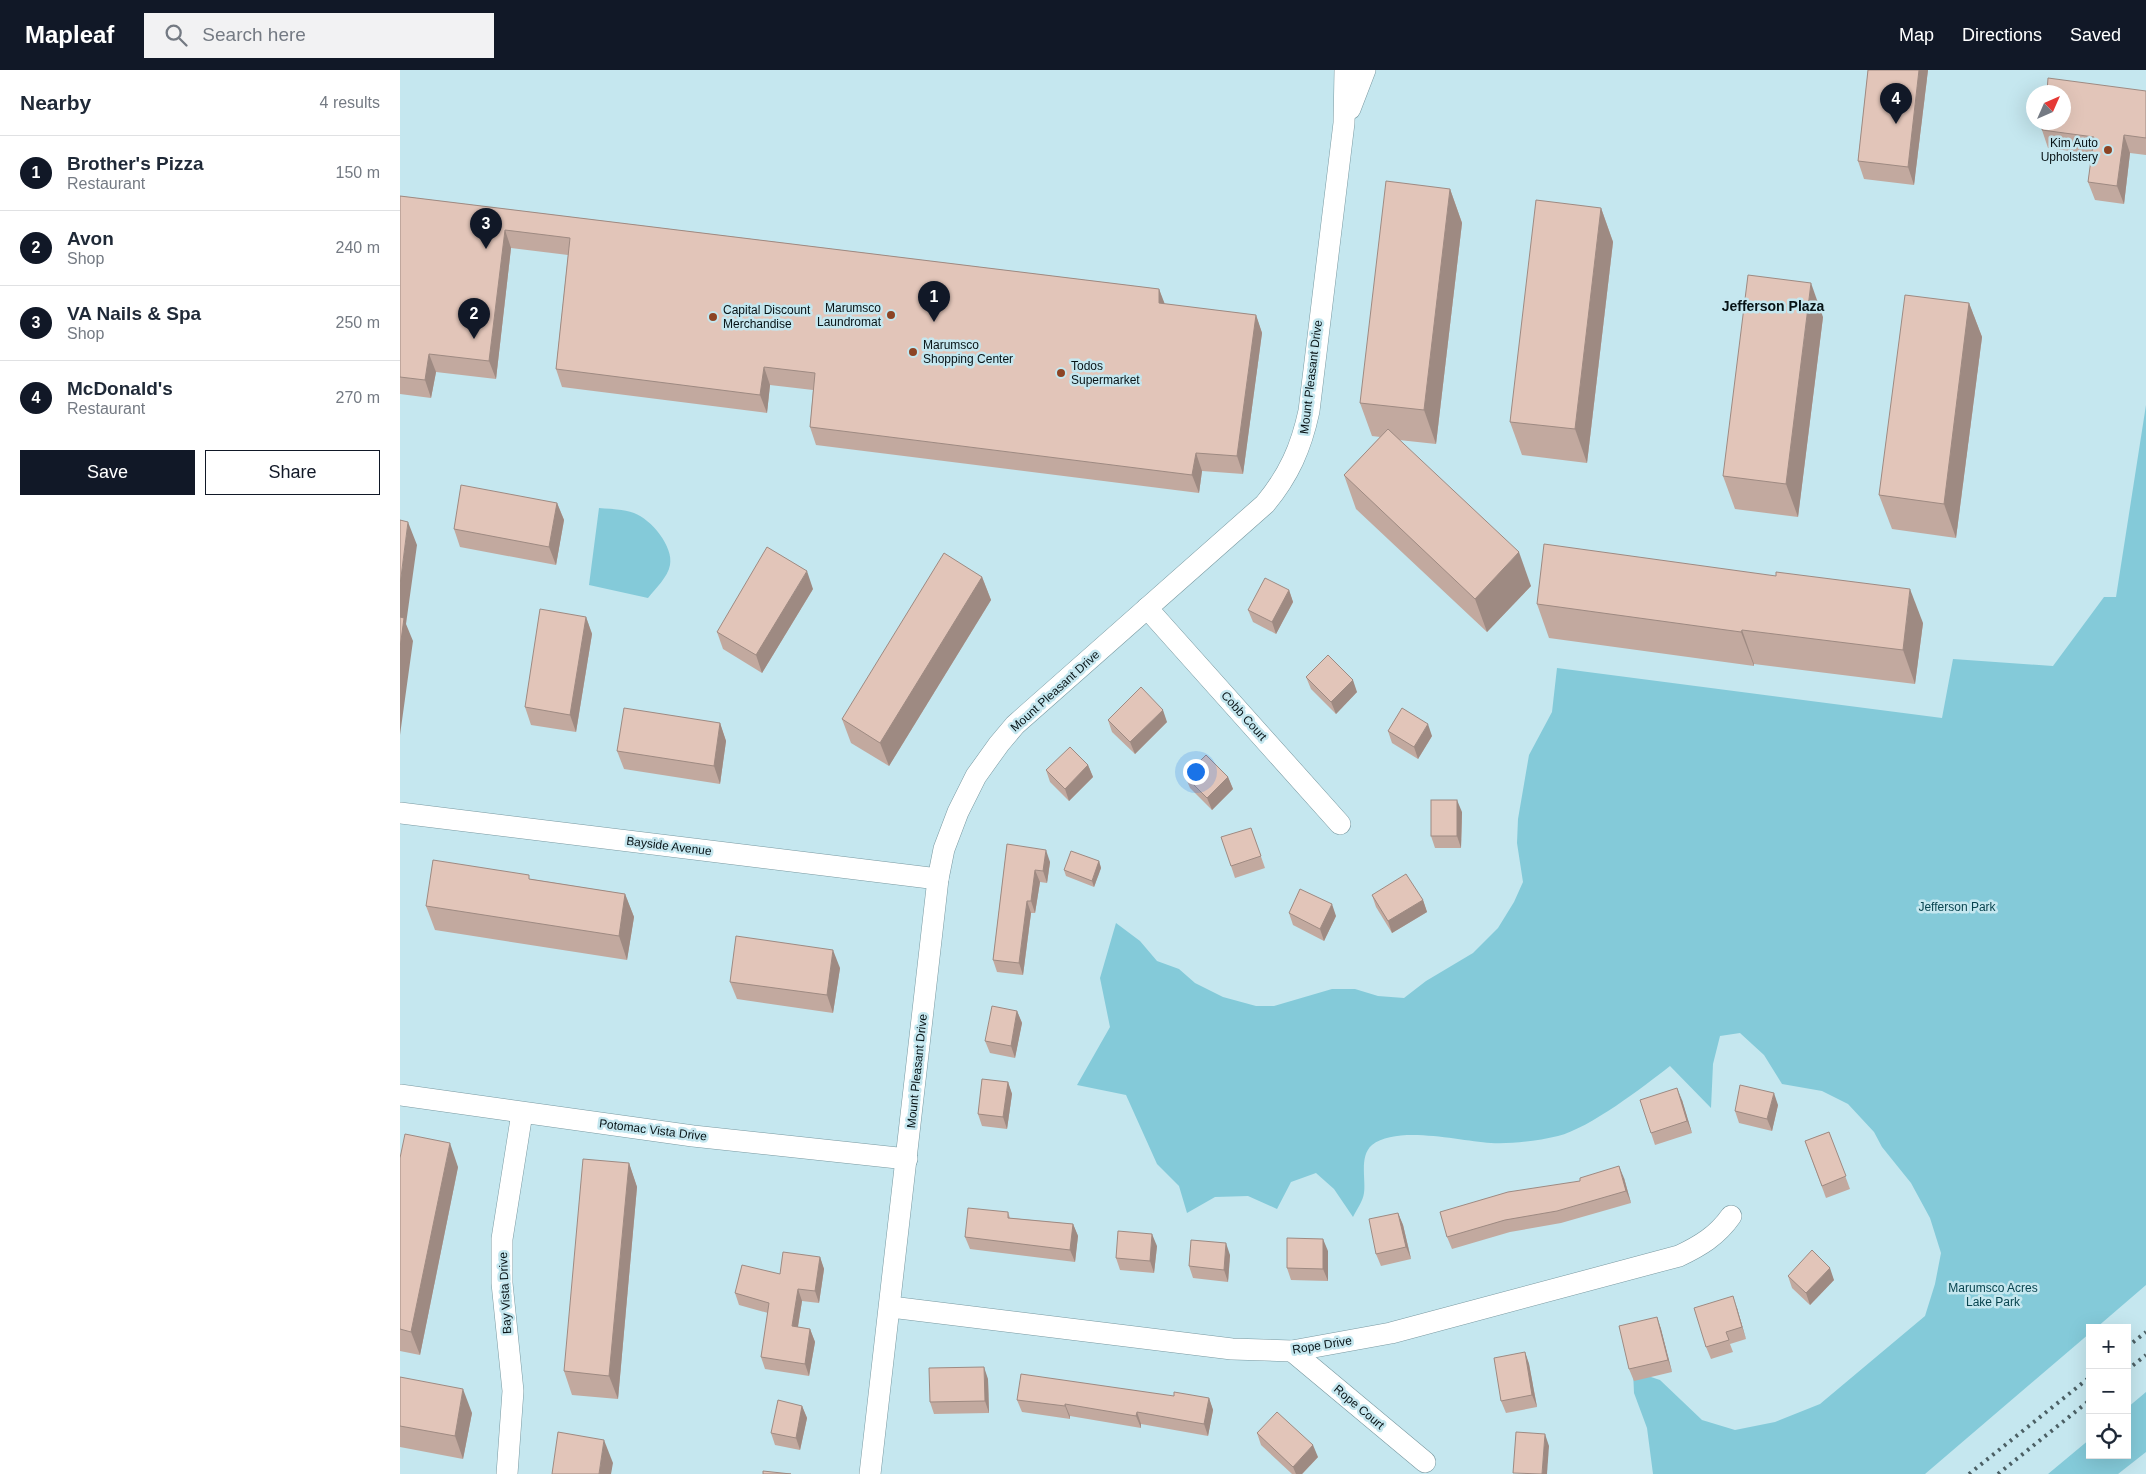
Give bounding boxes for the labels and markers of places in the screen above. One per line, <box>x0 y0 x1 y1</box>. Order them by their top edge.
pin: 4 <box>1880 83 1912 124</box>
place label: Kim Auto Upholstery <box>2041 136 2098 164</box>
marker: Kim Auto Upholstery <box>2102 144 2114 156</box>
pin: 3 <box>470 208 502 249</box>
pin: 1 <box>918 281 950 322</box>
pin: 2 <box>458 298 490 339</box>
place label: Marumsco Laundromat <box>817 301 882 329</box>
place label: Capital Discount Merchandise <box>723 303 811 331</box>
marker: Marumsco Laundromat <box>885 309 897 321</box>
marker: Capital Discount Merchandise <box>707 311 719 323</box>
place label: Marumsco Shopping Center <box>923 338 1013 366</box>
marker: Marumsco Shopping Center <box>907 346 919 358</box>
place label: Todos Supermarket <box>1071 359 1140 387</box>
marker: Todos Supermarket <box>1055 367 1067 379</box>

